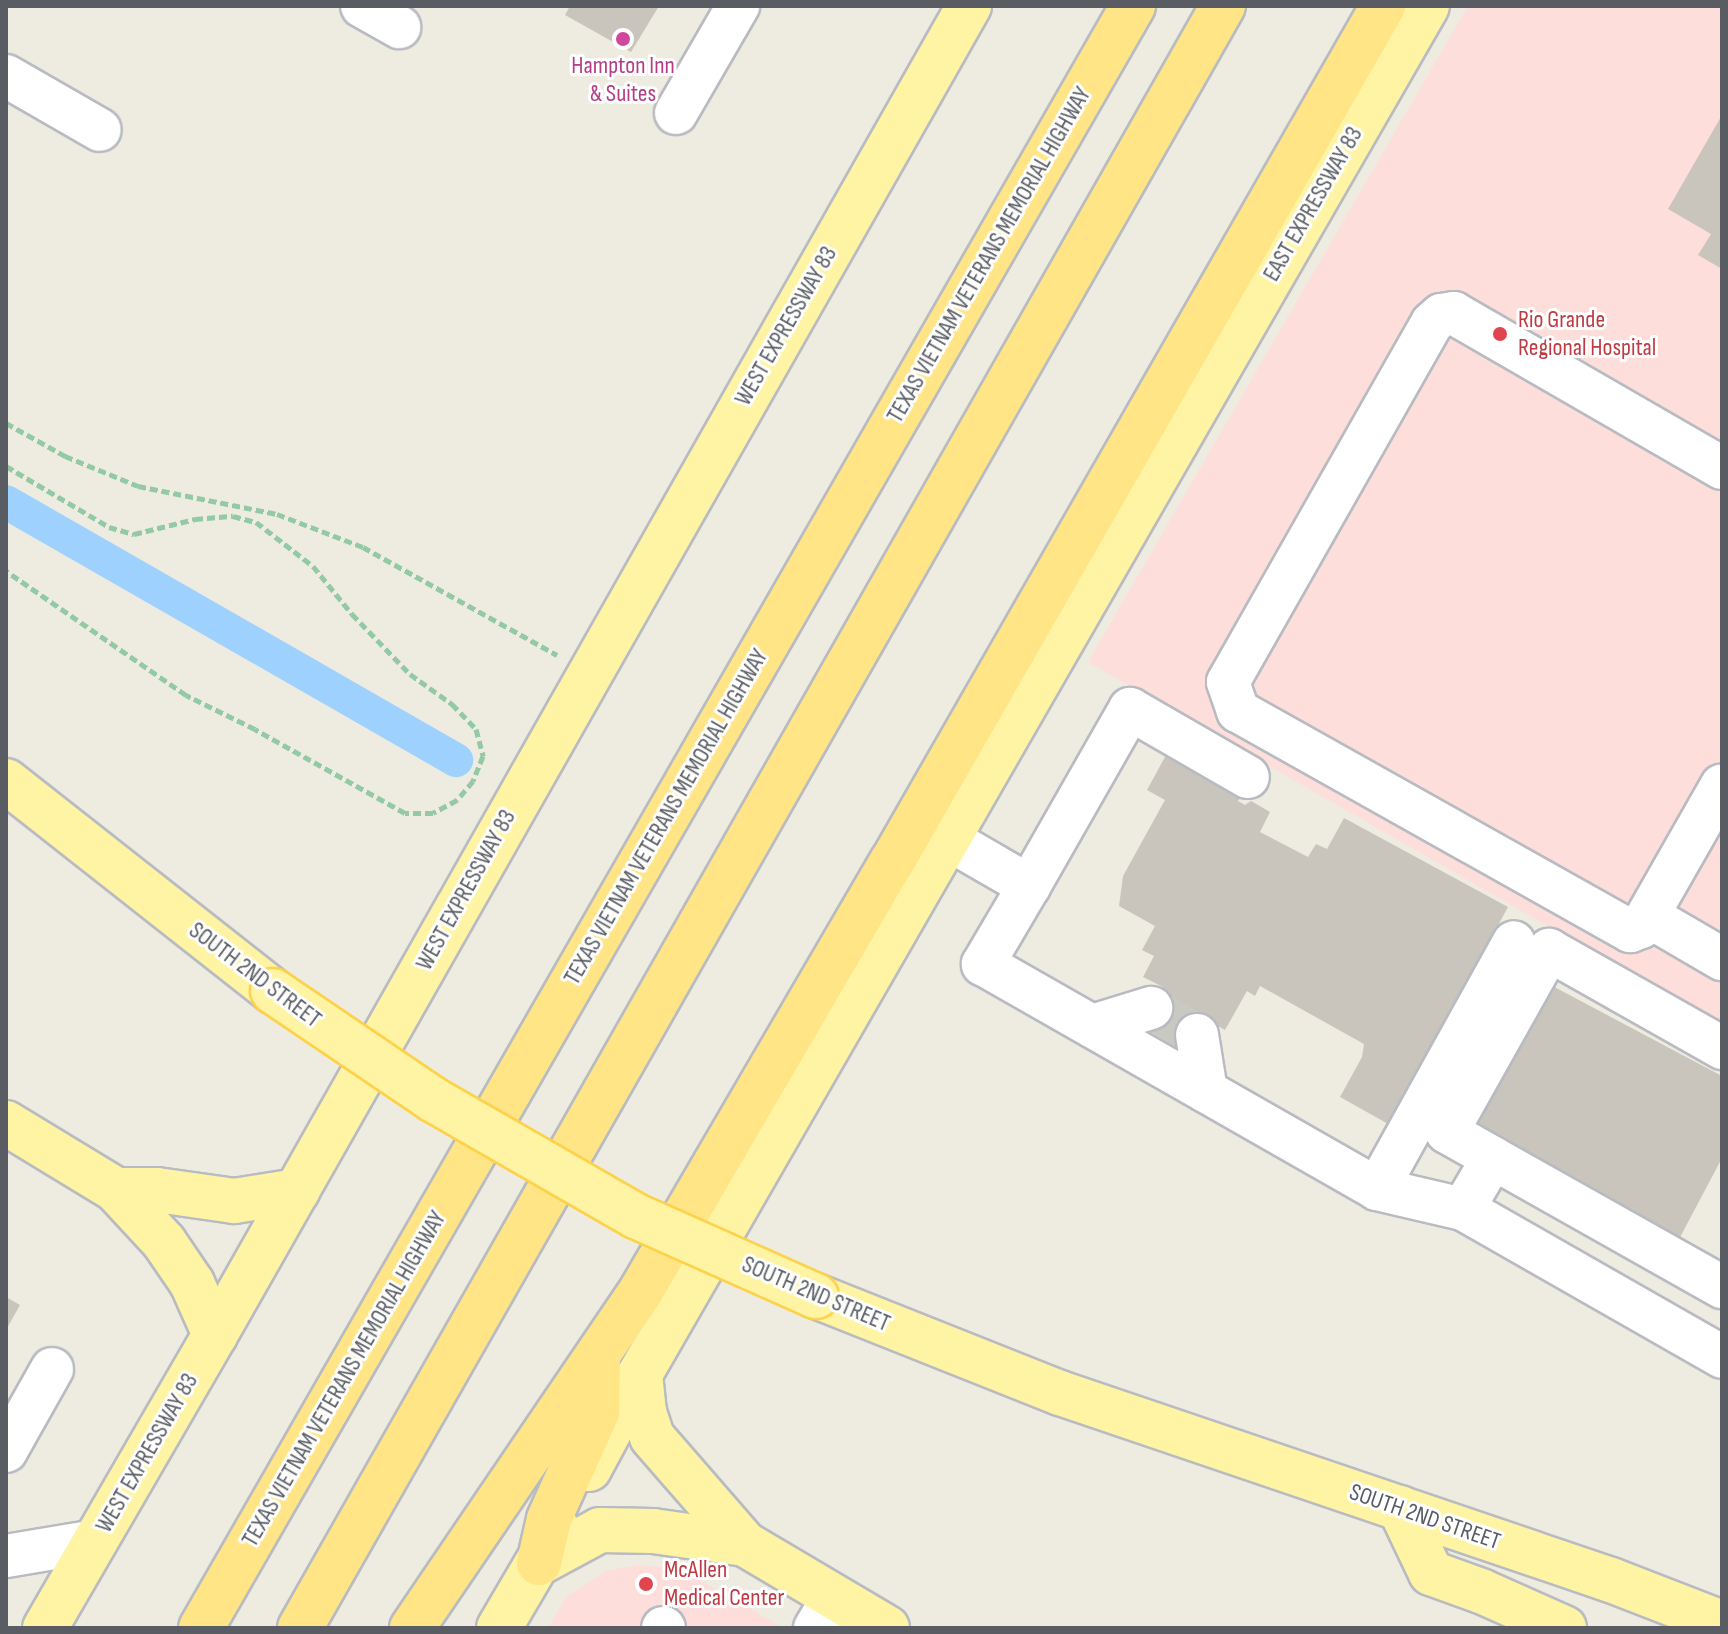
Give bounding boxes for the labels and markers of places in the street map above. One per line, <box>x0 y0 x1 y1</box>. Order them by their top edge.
marker: Hampton Inn & Suites <box>614 30 632 48</box>
place label: Hampton Inn & Suites <box>571 52 675 108</box>
place label: Rio Grande Regional Hospital <box>1518 306 1656 362</box>
marker: Rio Grande Regional Hospital <box>1489 323 1511 345</box>
place label: McAllen Medical Center <box>664 1556 784 1612</box>
marker: McAllen Medical Center <box>635 1573 657 1595</box>

